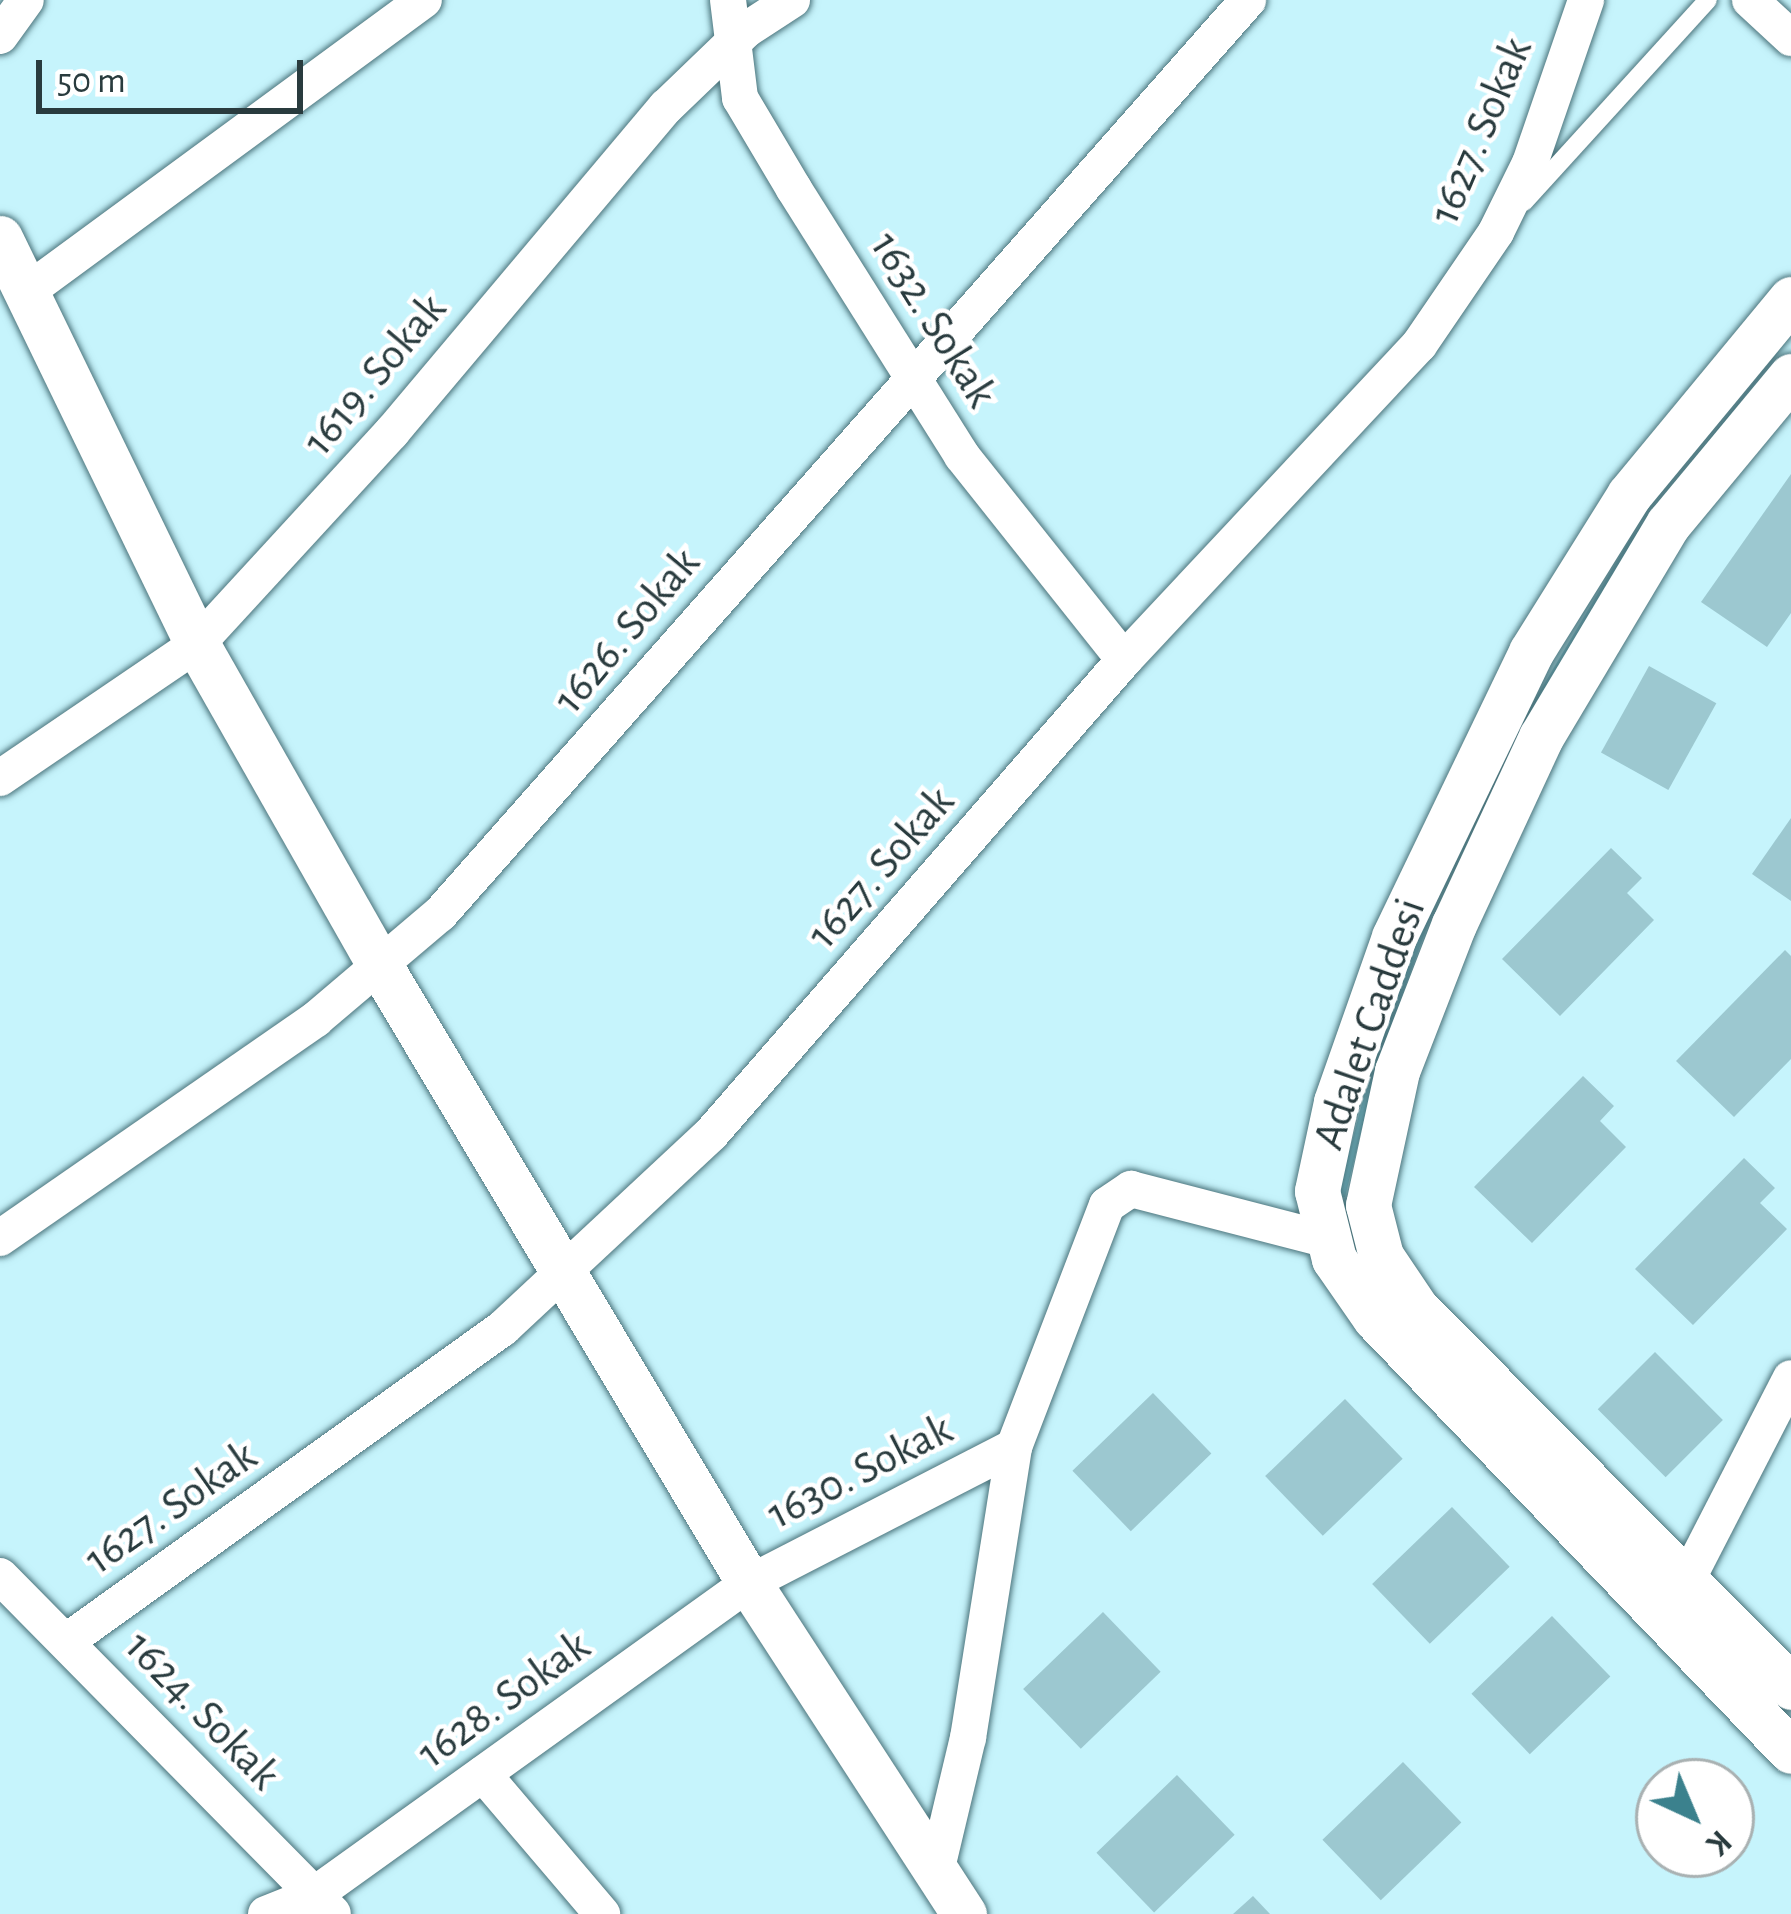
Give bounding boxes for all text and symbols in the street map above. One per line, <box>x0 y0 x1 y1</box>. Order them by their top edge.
street label: 1627. Sokak <box>1418 30 1544 232</box>
scale bar <box>42 36 309 110</box>
text: 50 m <box>57 63 126 99</box>
street label: 1632. Sokak <box>858 222 1008 418</box>
street label: 1619. Sokak <box>292 283 458 467</box>
street label: 1626. Sokak <box>542 537 712 725</box>
street label: 1627. Sokak <box>796 776 966 960</box>
street label: Adalet Caddesi <box>1302 891 1438 1157</box>
street label: 1630. Sokak <box>759 1403 961 1541</box>
street label: 1627. Sokak <box>75 1429 267 1587</box>
street label: 1624. Sokak <box>113 1620 291 1802</box>
street label: 1628. Sokak <box>407 1620 601 1780</box>
north arrow <box>1635 1758 1755 1878</box>
text: K <box>1700 1824 1737 1861</box>

